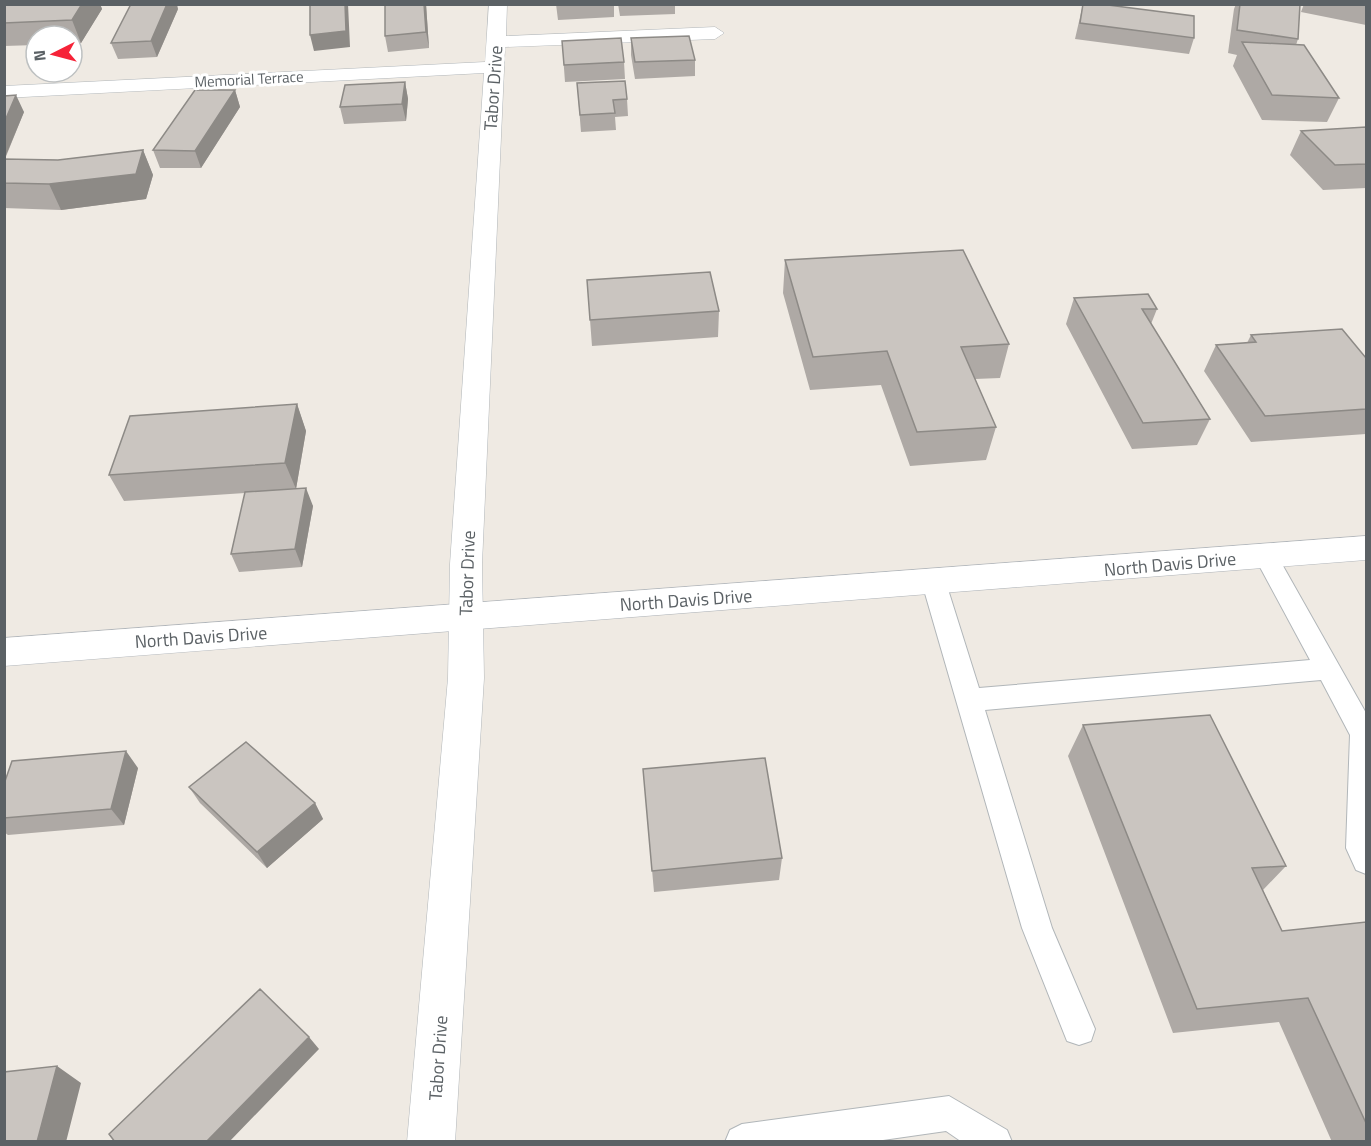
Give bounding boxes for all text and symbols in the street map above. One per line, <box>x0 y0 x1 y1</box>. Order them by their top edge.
north arrow <box>24 24 84 84</box>
street label: Tabor Drive <box>477 44 509 132</box>
text: N <box>27 49 52 62</box>
street label: Memorial Terrace <box>194 65 304 93</box>
street label: Tabor Drive <box>452 530 482 616</box>
street label: North Davis Drive <box>1103 545 1237 583</box>
street label: North Davis Drive <box>619 582 753 618</box>
street label: North Davis Drive <box>134 619 268 655</box>
street label: Tabor Drive <box>422 1014 454 1102</box>

